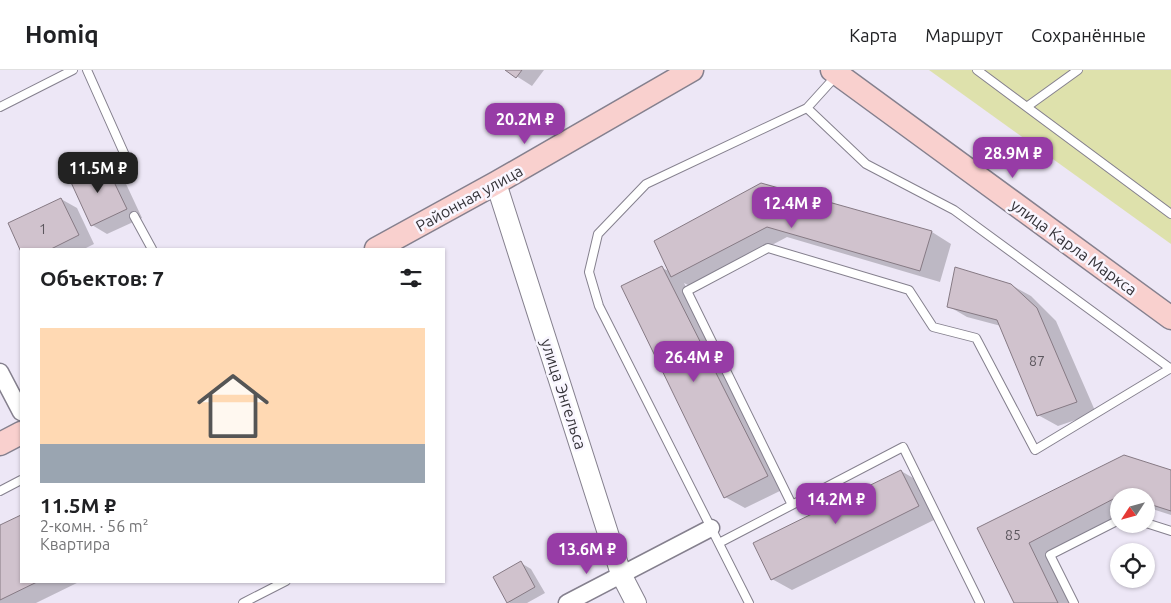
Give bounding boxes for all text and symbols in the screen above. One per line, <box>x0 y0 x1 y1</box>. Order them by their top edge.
text: Homiq <box>25 21 99 48</box>
text: Карта <box>849 25 897 45</box>
text: Маршрут <box>925 25 1003 45</box>
text: Сохранённые <box>1031 25 1146 45</box>
pin: 20.2M ₽ <box>479 102 571 145</box>
text: 20.2M ₽ <box>496 110 554 128</box>
pin: 28.9M ₽ <box>967 136 1059 179</box>
text: 28.9M ₽ <box>984 144 1042 162</box>
pin: 11.5M ₽ <box>52 152 144 194</box>
text: 11.5M ₽ <box>69 159 127 177</box>
street label: Районная улица <box>412 161 526 235</box>
pin: 12.4M ₽ <box>746 186 838 229</box>
text: 12.4M ₽ <box>763 194 821 212</box>
street label: улица Карла Маркса <box>1008 195 1140 299</box>
house number: 1 <box>39 221 47 237</box>
icon: filters <box>397 264 425 292</box>
text: Объектов: 7 <box>40 266 164 290</box>
street label: улица Энгельса <box>538 336 590 452</box>
pin: 26.4M ₽ <box>648 340 740 383</box>
text: 26.4M ₽ <box>665 348 723 366</box>
house number: 87 <box>1029 353 1045 369</box>
icon: home <box>188 361 278 451</box>
pin: 14.2M ₽ <box>790 482 882 525</box>
north arrow <box>1110 488 1155 532</box>
map controls <box>1110 488 1155 588</box>
text: 14.2M ₽ <box>807 490 865 508</box>
text: 11.5M ₽ <box>40 493 116 517</box>
text: 2-комн. · 56 m² <box>40 517 148 535</box>
house number: 85 <box>1005 527 1021 543</box>
pin: 13.6M ₽ <box>541 532 633 575</box>
text: Квартира <box>40 535 110 553</box>
text: 13.6M ₽ <box>558 540 616 558</box>
button: locate <box>1110 543 1155 588</box>

